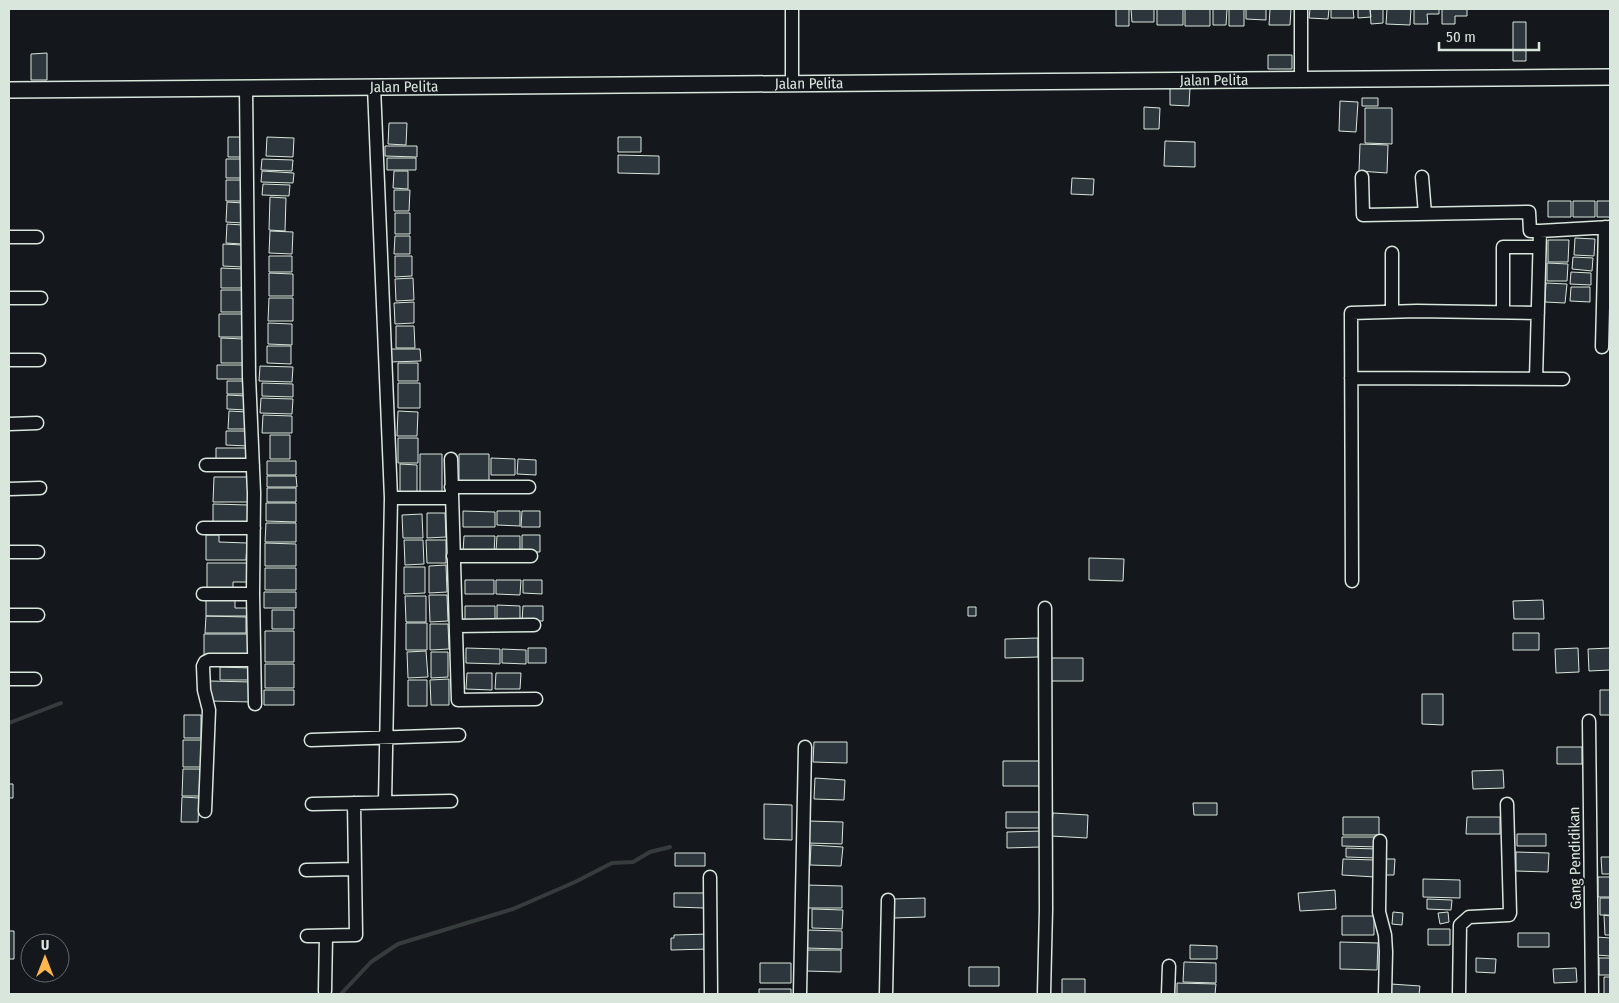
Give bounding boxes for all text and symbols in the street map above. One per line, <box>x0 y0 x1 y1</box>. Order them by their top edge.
scale bar <box>1439 20 1539 52</box>
text: 50 m <box>1446 28 1476 46</box>
street label: Jalan Pelita <box>1180 71 1248 89</box>
street label: Jalan Pelita <box>775 74 843 93</box>
street label: Jalan Pelita <box>370 78 438 96</box>
street label: Gang Pendidikan <box>1565 806 1585 910</box>
north arrow <box>20 933 70 983</box>
text: U <box>41 937 49 954</box>

